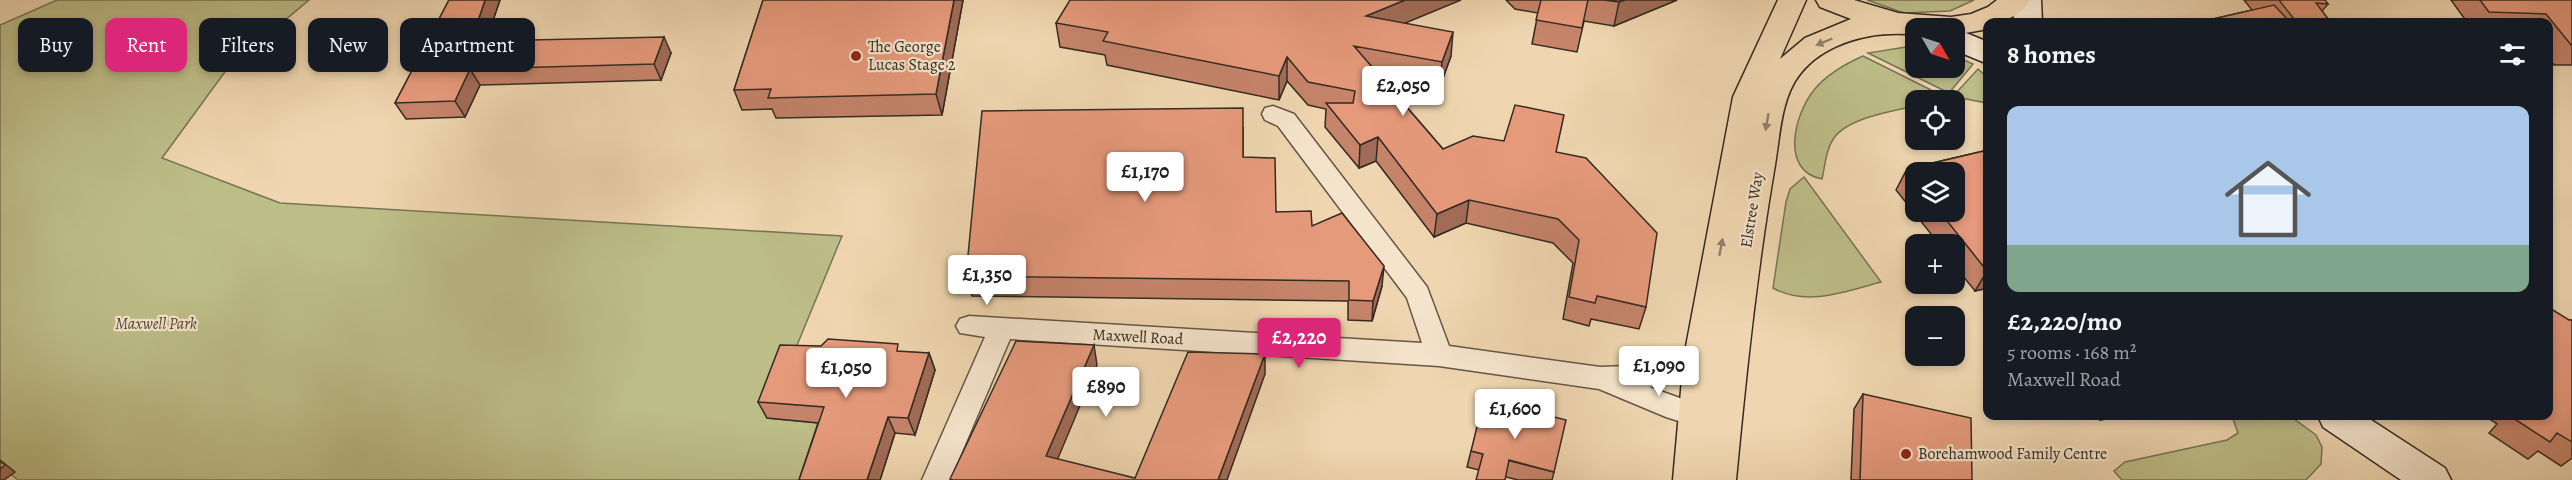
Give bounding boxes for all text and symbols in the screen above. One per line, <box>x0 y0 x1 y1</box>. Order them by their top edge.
chip: Buy <box>18 18 93 72</box>
chip: Rent <box>105 18 187 72</box>
chip: Filters <box>199 18 296 72</box>
chip: New <box>308 18 388 72</box>
chip: Apartment <box>400 18 535 72</box>
north arrow <box>1905 18 1965 78</box>
map controls <box>1905 18 1965 366</box>
place label: The George Lucas Stage 2 <box>868 36 956 76</box>
text: 8 homes <box>2007 37 2096 72</box>
one-way arrow <box>1815 38 1833 47</box>
icon: filters <box>2496 38 2529 71</box>
marker: The George Lucas Stage 2 <box>849 49 863 63</box>
pin: £2,050 <box>1354 66 1452 117</box>
text: £2,050 <box>1376 72 1430 99</box>
button: locate <box>1905 90 1965 150</box>
one-way arrow <box>1762 113 1771 132</box>
icon: home <box>2214 145 2322 253</box>
pin: £1,170 <box>1096 152 1194 203</box>
text: £1,170 <box>1121 158 1169 185</box>
button: layers <box>1905 162 1965 222</box>
street label: Elstree Way <box>1735 170 1769 249</box>
button: + <box>1905 234 1965 294</box>
one-way arrow <box>1717 238 1726 257</box>
pin: £1,350 <box>938 255 1036 306</box>
text: £1,350 <box>962 261 1012 288</box>
text: £2,220/mo <box>2007 304 2122 339</box>
button: − <box>1905 306 1965 366</box>
park label: Maxwell Park <box>115 313 197 335</box>
pin: £2,220 <box>1250 318 1348 369</box>
street label: Maxwell Road <box>1092 324 1184 350</box>
text: £2,220 <box>1272 324 1326 351</box>
text: 5 rooms · 168 m² <box>2007 339 2136 366</box>
pin: £1,090 <box>1610 346 1708 397</box>
pin: £1,050 <box>797 348 895 399</box>
text: £1,090 <box>1633 352 1685 379</box>
text: £1,050 <box>820 354 872 381</box>
text: Maxwell Road <box>2007 366 2121 393</box>
pin: £890 <box>1070 367 1142 418</box>
text: £890 <box>1086 373 1126 400</box>
pin: £1,600 <box>1466 389 1564 440</box>
text: £1,600 <box>1489 395 1541 422</box>
place label: Borehamwood Family Centre <box>1918 443 2107 465</box>
marker: Borehamwood Family Centre <box>1899 447 1913 461</box>

